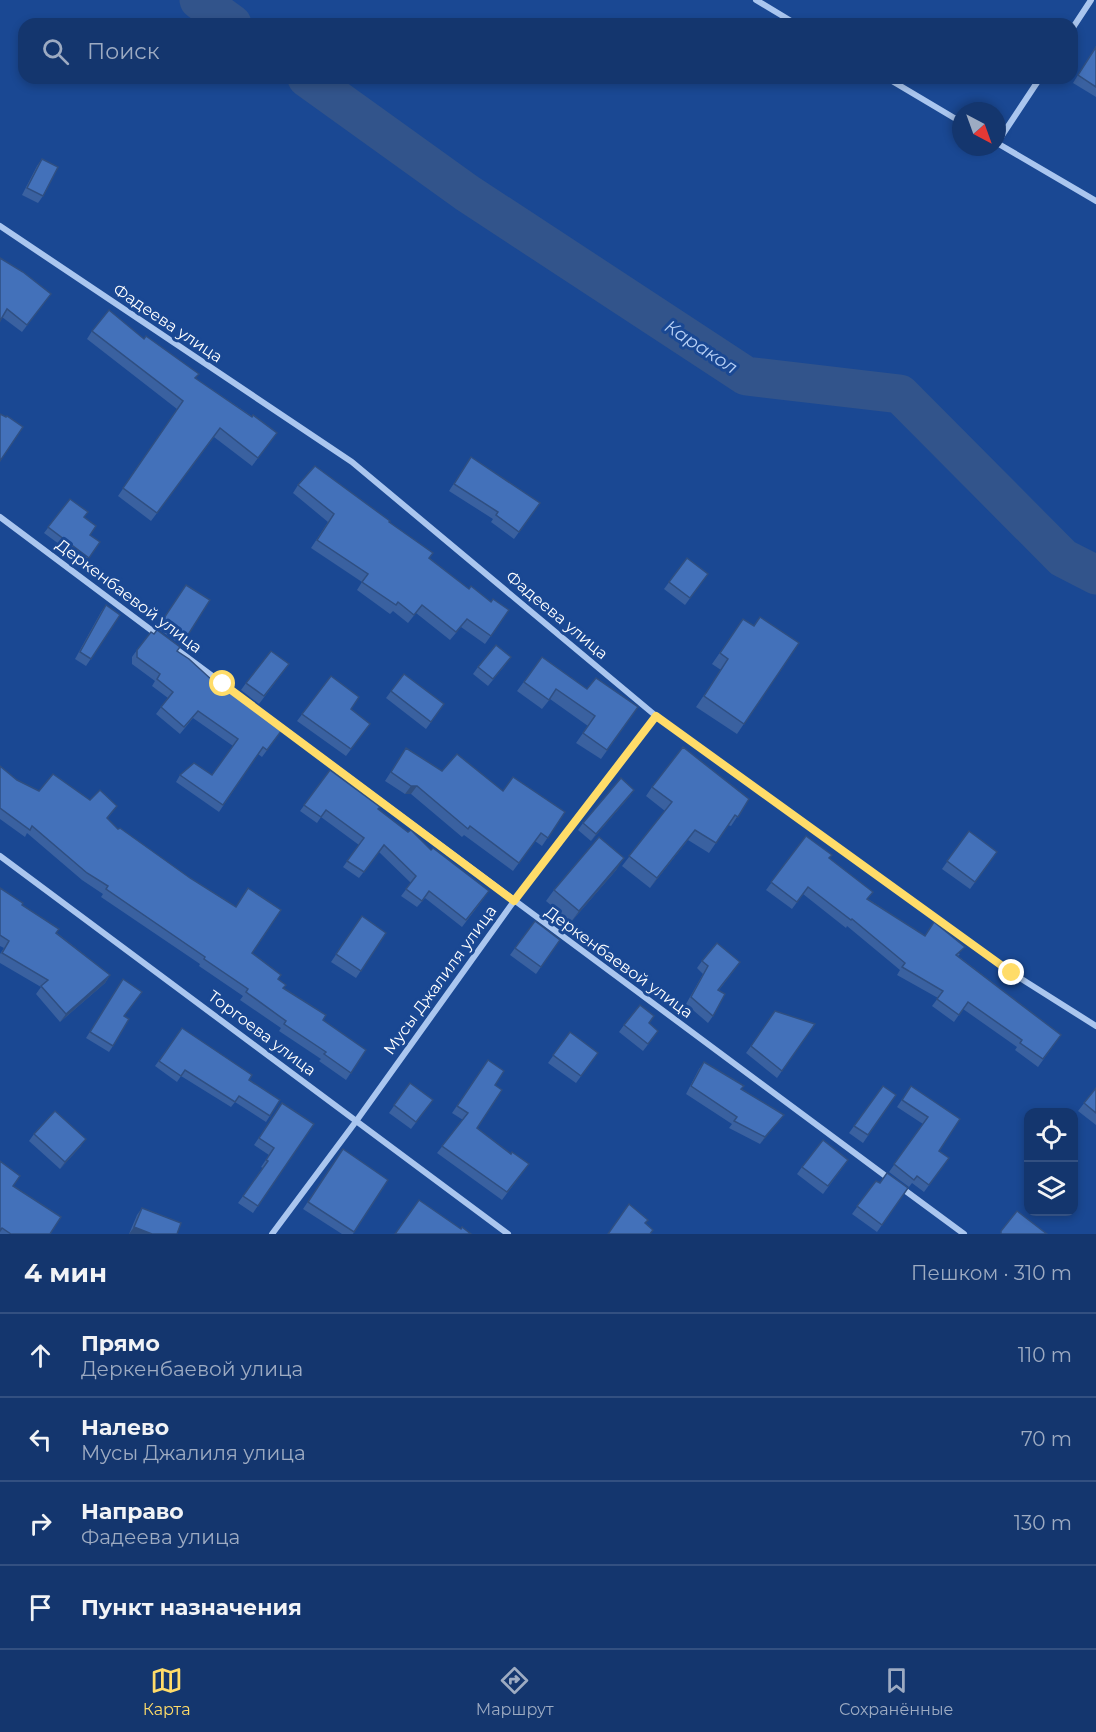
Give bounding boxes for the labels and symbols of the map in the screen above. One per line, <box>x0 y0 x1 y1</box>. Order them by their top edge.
north arrow <box>952 102 1006 156</box>
street label: Фадеева улица <box>110 280 226 366</box>
water label: Каракол <box>660 315 742 379</box>
street label: Деркенбаевой улица <box>52 535 206 657</box>
street label: Фадеева улица <box>502 567 612 663</box>
route start <box>209 670 235 696</box>
street label: Мусы Джалиля улица <box>380 902 500 1058</box>
street label: Деркенбаевой улица <box>541 902 697 1022</box>
route end <box>998 959 1024 985</box>
street label: Торгоева улица <box>204 986 320 1080</box>

